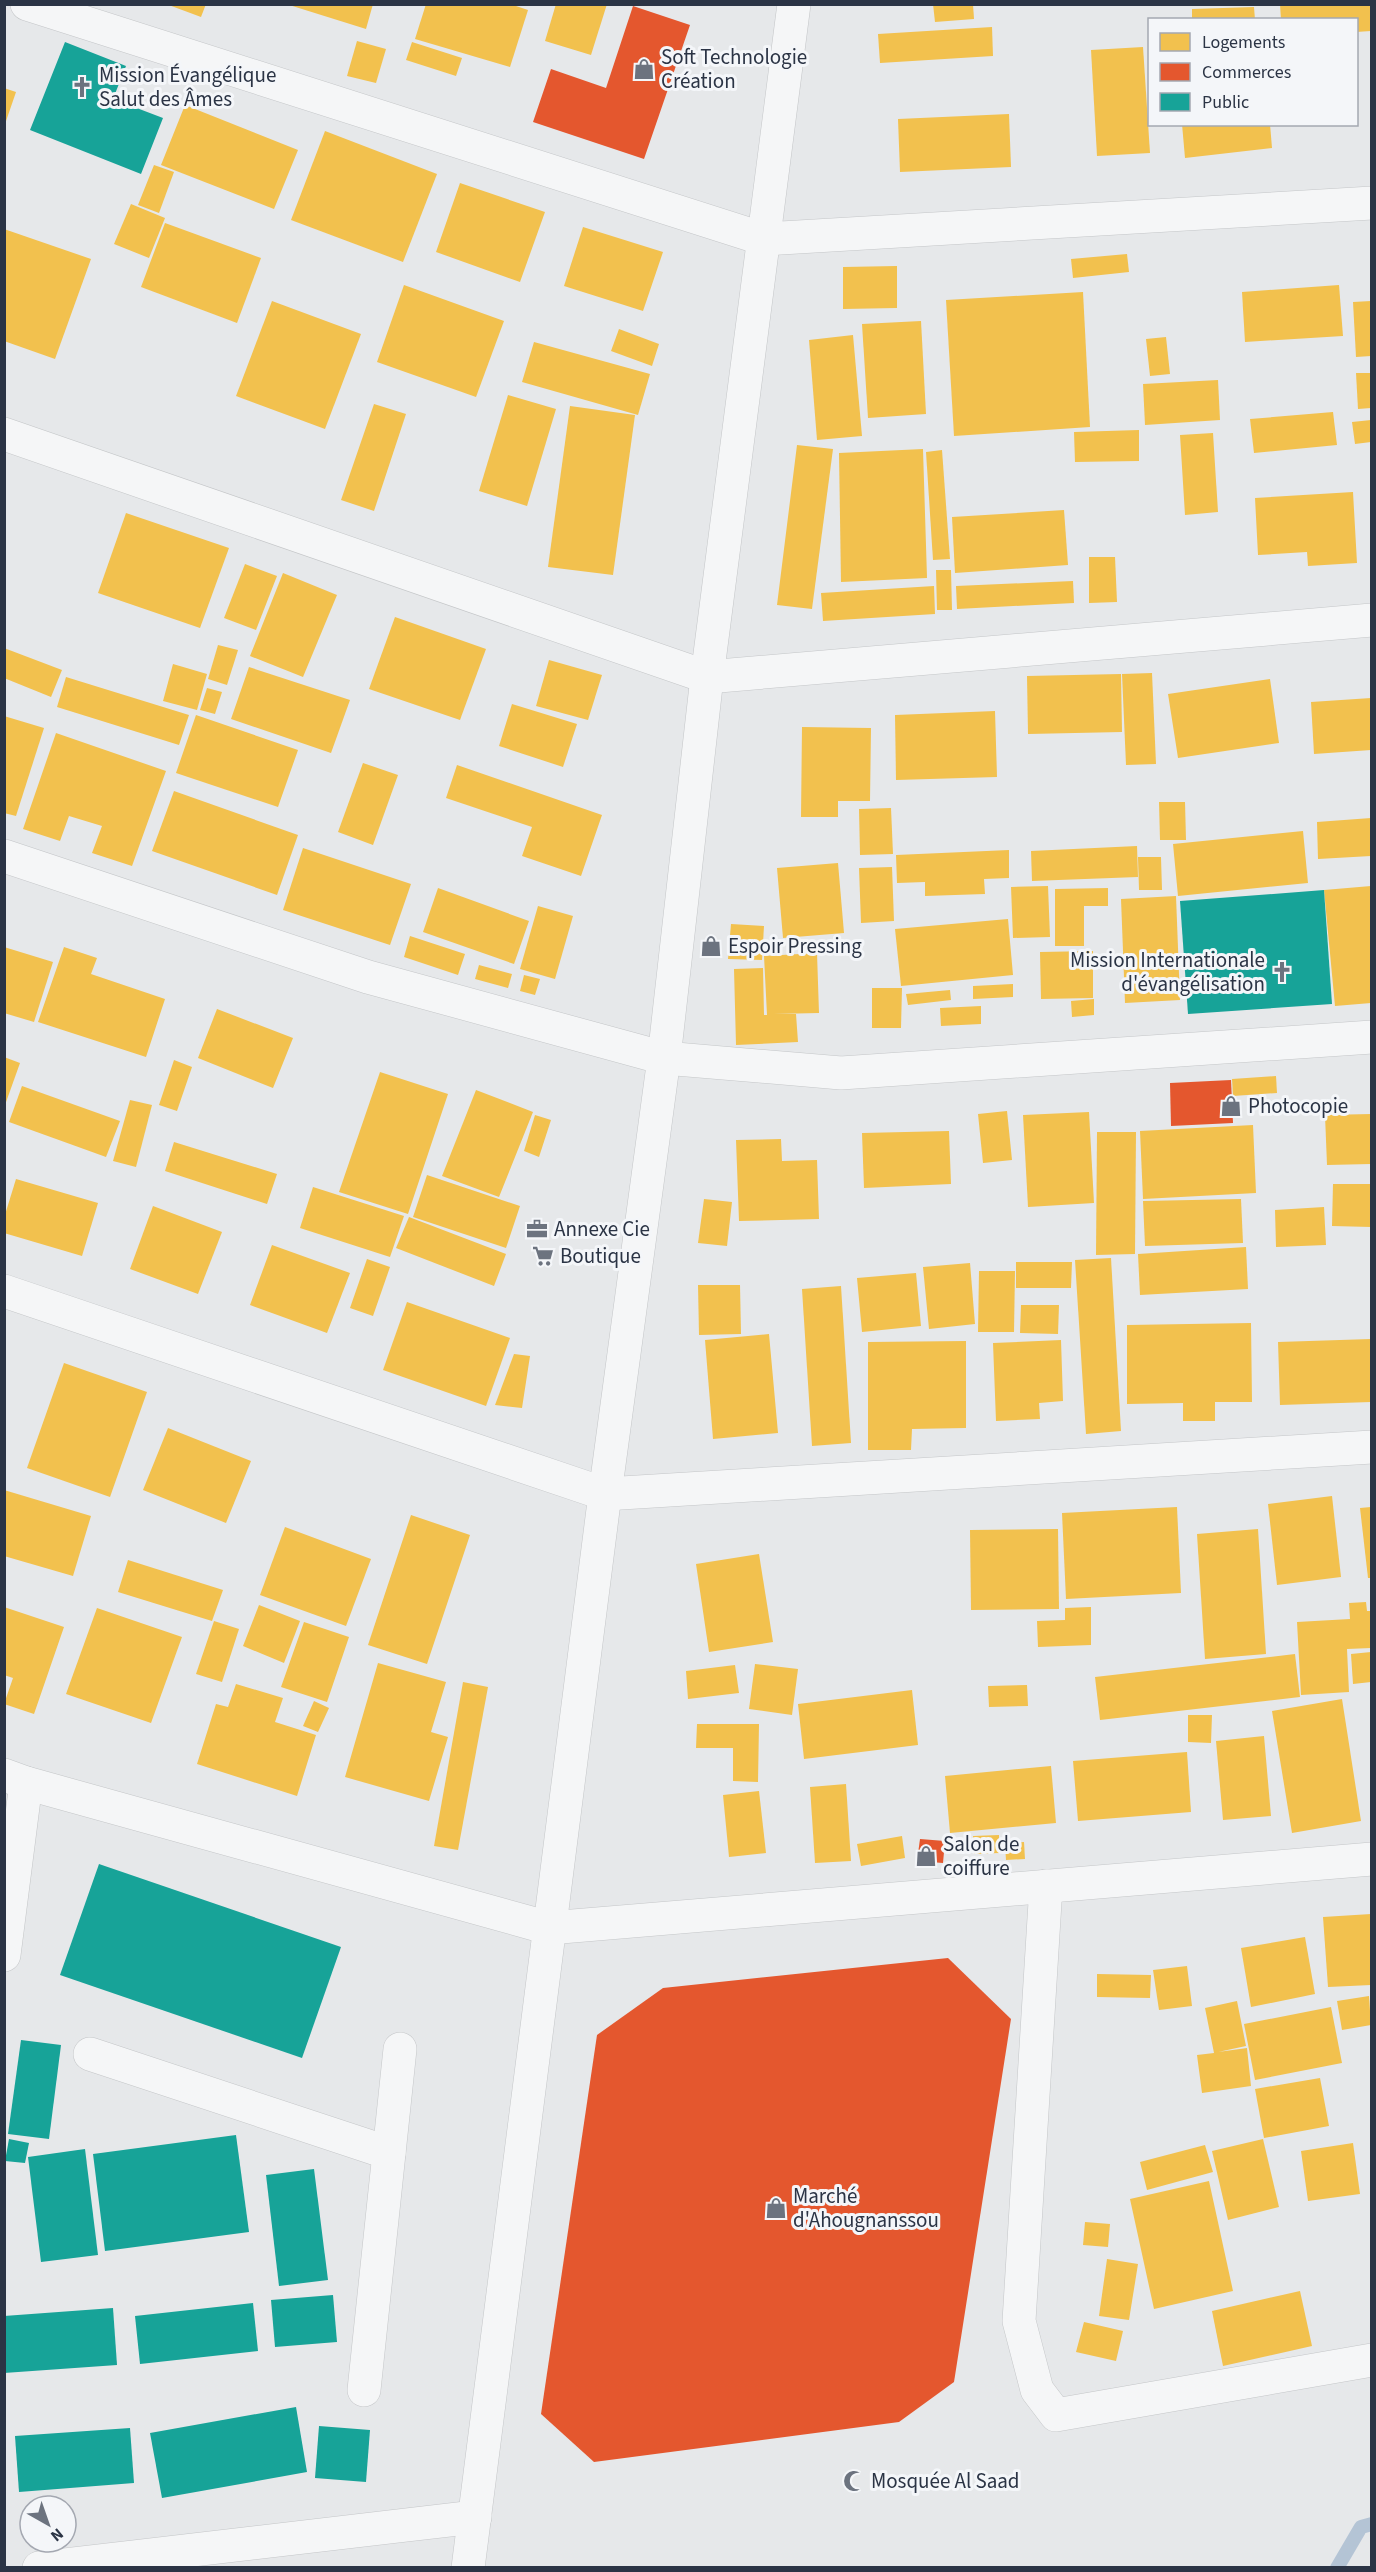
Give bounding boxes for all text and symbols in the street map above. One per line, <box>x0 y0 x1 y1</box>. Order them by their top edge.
legend <box>1148 18 1358 126</box>
text: Logements <box>1202 30 1285 55</box>
place label: Soft Technologie Création <box>661 42 807 96</box>
shop icon: Soft Technologie Création <box>632 57 656 81</box>
place label: Mission Évangélique Salut des Âmes <box>99 60 276 114</box>
text: Commerces <box>1202 60 1291 85</box>
church icon: Mission Évangélique Salut des Âmes <box>70 75 94 99</box>
text: Public <box>1202 90 1249 115</box>
place label: Espoir Pressing <box>728 931 862 961</box>
shop icon: Espoir Pressing <box>699 934 723 958</box>
place label: Mission Internationale d'évangélisation <box>1070 945 1265 999</box>
church icon: Mission Internationale d'évangélisation <box>1270 960 1294 984</box>
place label: Photocopie <box>1248 1091 1348 1121</box>
shop icon: Photocopie <box>1219 1094 1243 1118</box>
place label: Annexe Cie <box>554 1214 650 1244</box>
office icon: Annexe Cie <box>525 1217 549 1241</box>
place label: Boutique <box>560 1241 641 1271</box>
supermarket icon: Boutique <box>531 1244 555 1268</box>
place label: Salon de coiffure <box>943 1829 1019 1883</box>
shop icon: Salon de coiffure <box>914 1844 938 1868</box>
place label: Marché d'Ahougnanssou <box>793 2181 939 2235</box>
shop icon: Marché d'Ahougnanssou <box>764 2196 788 2220</box>
place label: Mosquée Al Saad <box>871 2466 1020 2496</box>
mosque icon: Mosquée Al Saad <box>842 2469 866 2493</box>
north arrow <box>18 2494 78 2554</box>
text: N <box>46 2523 68 2547</box>

